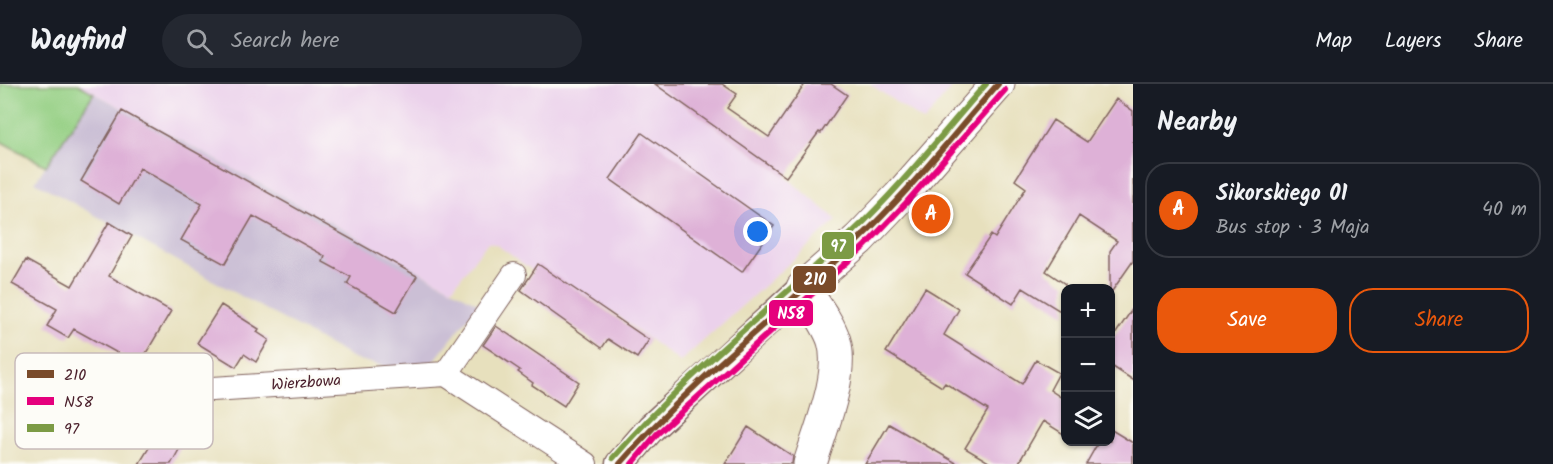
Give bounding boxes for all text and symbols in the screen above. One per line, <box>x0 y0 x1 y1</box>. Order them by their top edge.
search box <box>162 14 582 68</box>
text: Wayfind <box>30 19 126 64</box>
text: Search here <box>231 24 339 59</box>
icon: search <box>183 25 216 58</box>
text: Map <box>1315 25 1352 58</box>
text: Layers <box>1385 25 1441 58</box>
text: Share <box>1474 25 1523 58</box>
text: Nearby <box>1157 102 1237 144</box>
text: Sikorskiego 01 <box>1216 177 1347 212</box>
pin: A <box>912 192 950 236</box>
text: A <box>1172 194 1185 226</box>
text: 40 m <box>1482 194 1527 226</box>
text: Bus stop · 3 Maja <box>1216 212 1370 244</box>
your location <box>743 217 772 246</box>
line badge: 97 <box>821 231 855 260</box>
text: 97 <box>830 235 846 260</box>
line badge: 210 <box>792 265 837 294</box>
text: 210 <box>804 268 827 293</box>
map controls <box>1061 284 1115 446</box>
button: + <box>1061 284 1115 338</box>
button: Save <box>1157 288 1337 353</box>
button: Share <box>1349 288 1529 353</box>
line badge: N58 <box>768 299 814 327</box>
text: N58 <box>777 302 805 327</box>
button: − <box>1061 338 1115 392</box>
legend <box>15 353 213 449</box>
text: 210 <box>64 363 86 388</box>
street label: Wierzbowa <box>270 368 342 398</box>
text: N58 <box>64 390 93 415</box>
button: layers <box>1061 392 1115 446</box>
text: 97 <box>64 417 80 442</box>

